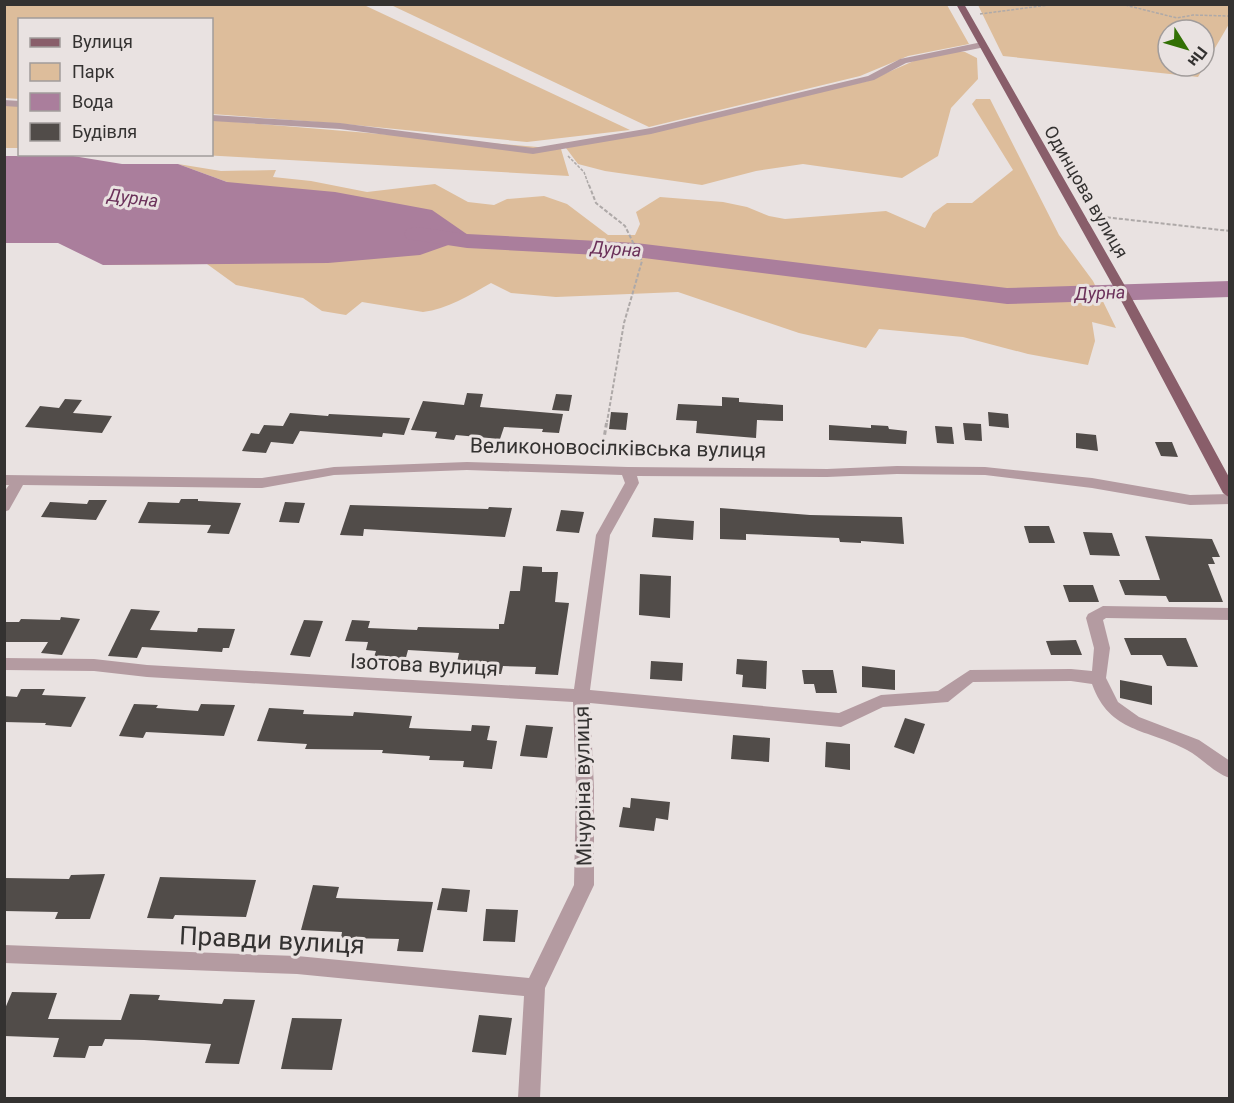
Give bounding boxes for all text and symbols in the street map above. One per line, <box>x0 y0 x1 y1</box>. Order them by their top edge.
legend <box>18 18 213 156</box>
north arrow <box>1156 18 1216 78</box>
text: Вулиця <box>72 31 133 52</box>
text: Пн <box>1184 43 1211 71</box>
text: Парк <box>72 61 115 82</box>
text: Вода <box>72 91 114 112</box>
text: Будівля <box>72 121 137 142</box>
street label: Одинцова вулиця <box>1040 122 1133 262</box>
water label: Дурна <box>105 184 160 211</box>
water label: Дурна <box>588 236 642 261</box>
water label: Дурна <box>1072 281 1126 304</box>
street label: Великоновосілківська вулиця <box>470 433 766 463</box>
street label: Ізотова вулиця <box>349 649 499 681</box>
street label: Мічуріна вулиця <box>570 706 596 866</box>
street label: Правди вулиця <box>178 920 366 960</box>

